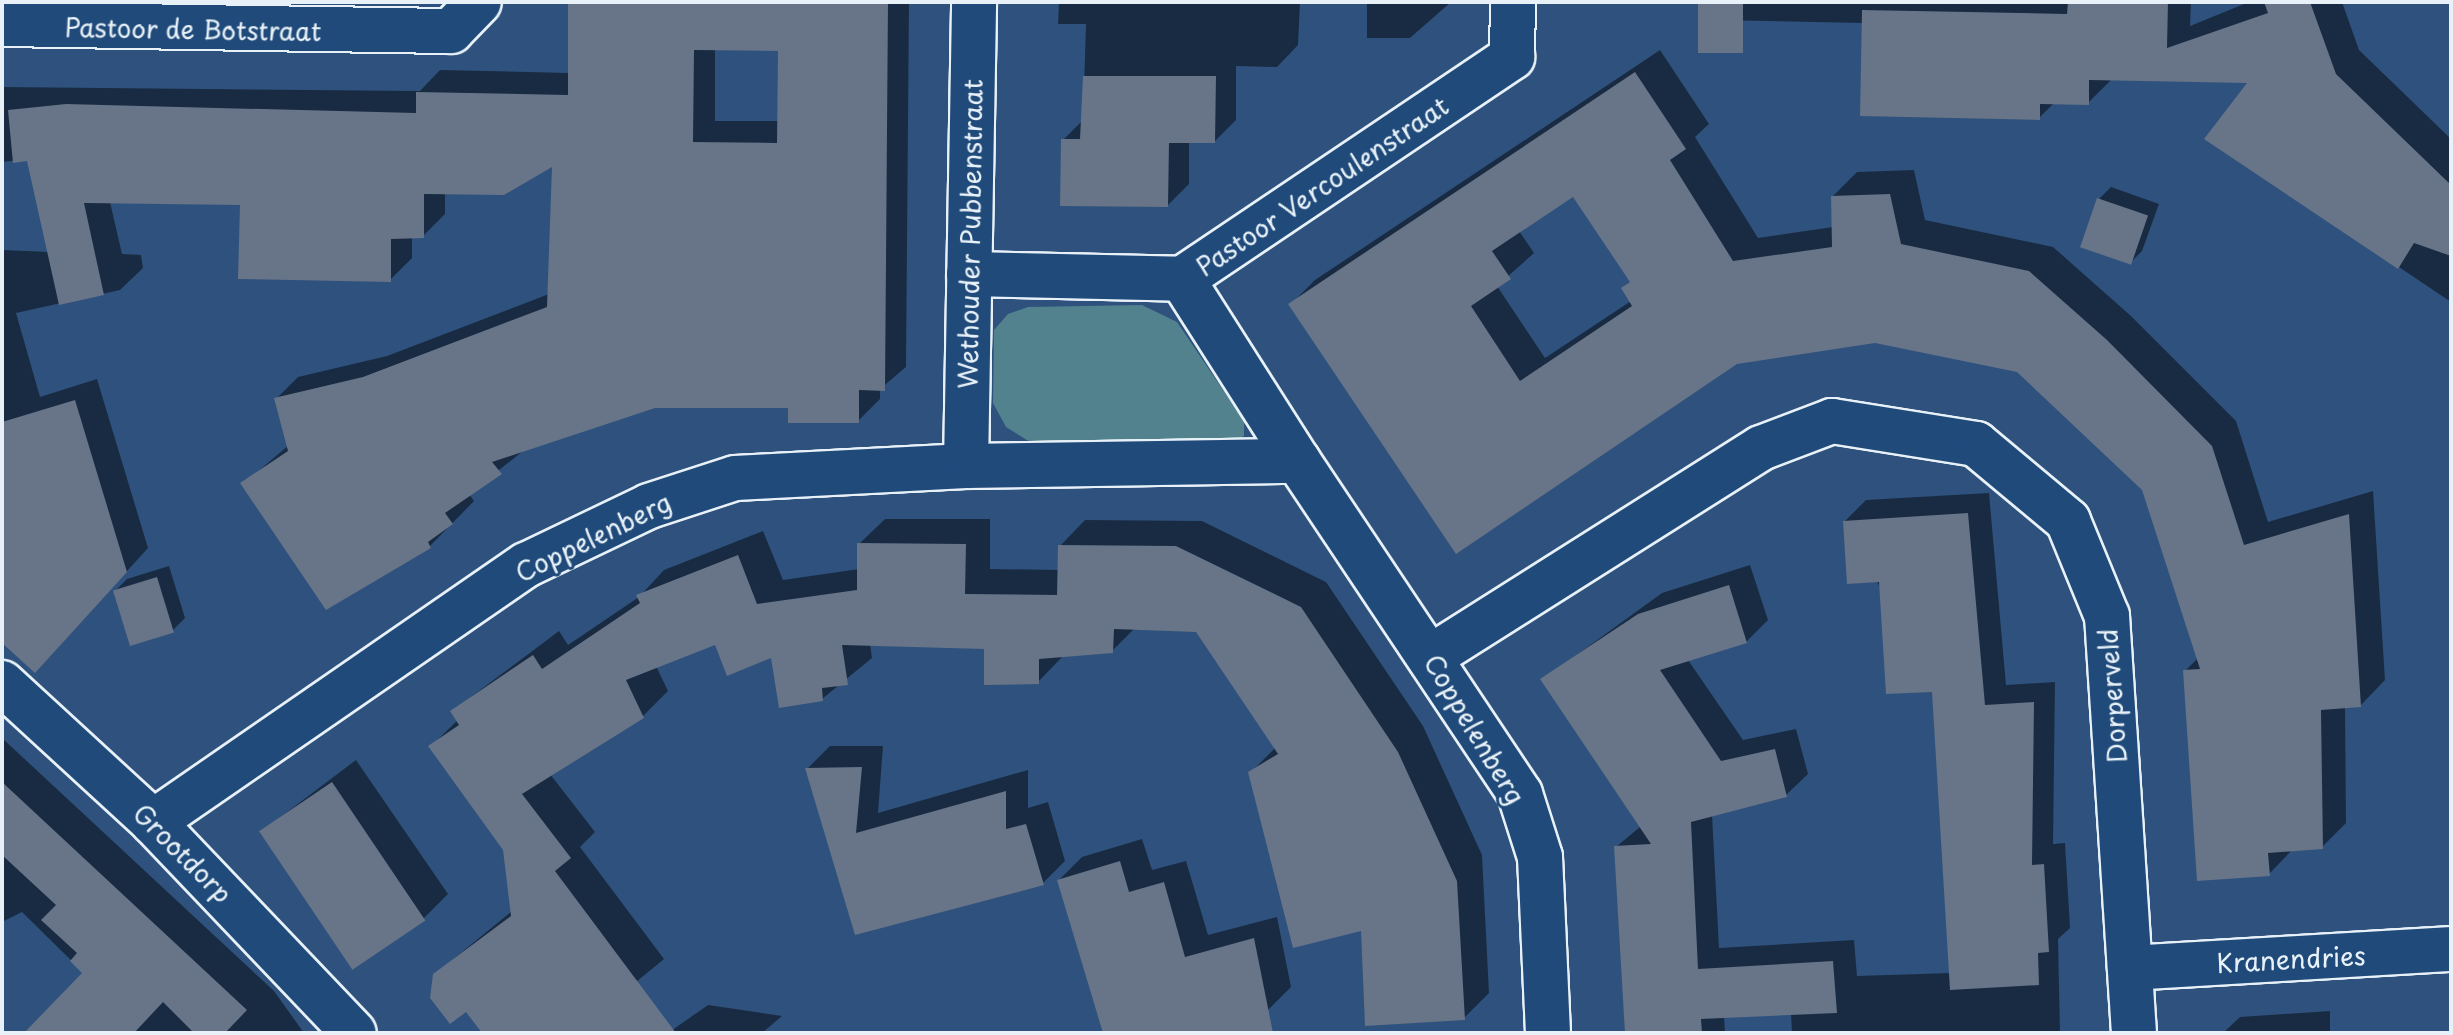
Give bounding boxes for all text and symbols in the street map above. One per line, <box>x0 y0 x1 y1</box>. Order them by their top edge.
street label: Pastoor de Botstraat <box>64 11 322 47</box>
street label: Wethouder Pubbenstraat <box>952 79 988 389</box>
street label: Pastoor Vercoulenstraat <box>1190 90 1454 282</box>
street label: Coppelenberg <box>510 486 676 588</box>
street label: Dorperveld <box>2092 628 2132 764</box>
street label: Coppelenberg <box>1418 648 1532 810</box>
street label: Grootdorp <box>127 797 239 909</box>
street label: Kranendries <box>2216 940 2366 978</box>

